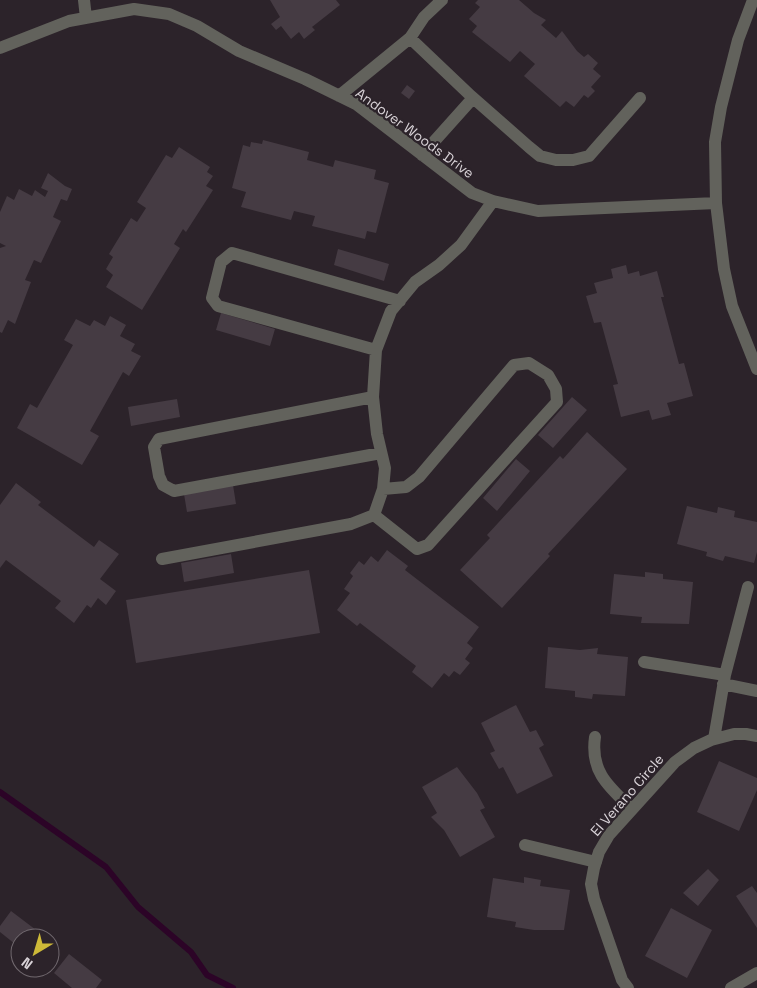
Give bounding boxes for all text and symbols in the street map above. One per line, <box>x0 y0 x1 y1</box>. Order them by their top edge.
street label: Andover Woods Drive <box>352 84 478 182</box>
street label: El Verano Circle <box>587 750 667 840</box>
north arrow <box>10 928 60 978</box>
text: N <box>18 953 36 973</box>

